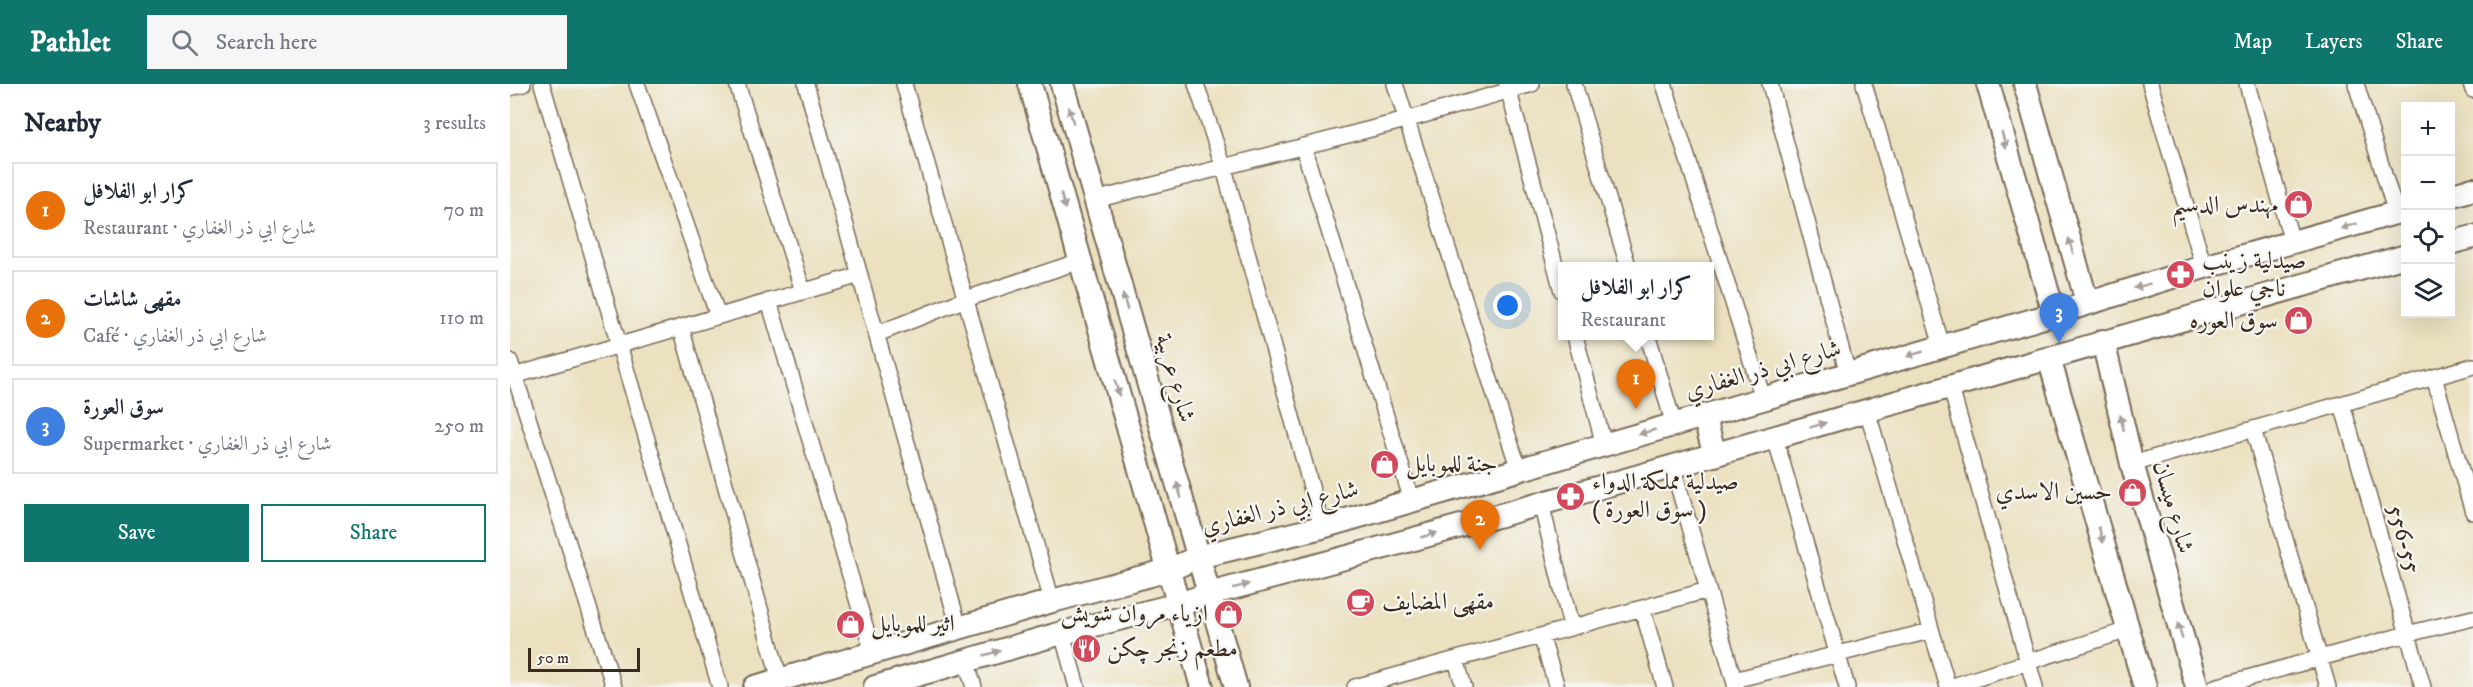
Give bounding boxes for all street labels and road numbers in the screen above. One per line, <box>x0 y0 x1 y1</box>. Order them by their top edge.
street label: شارع عربية <box>1144 330 1202 427</box>
street label: شارع ابي ذر الغفاري <box>1681 333 1846 410</box>
street label: شارع ميسان <box>2142 457 2200 558</box>
street label: شارع ابي ذر الغفاري <box>1198 474 1363 546</box>
street label: 556-55 <box>2380 501 2428 577</box>

